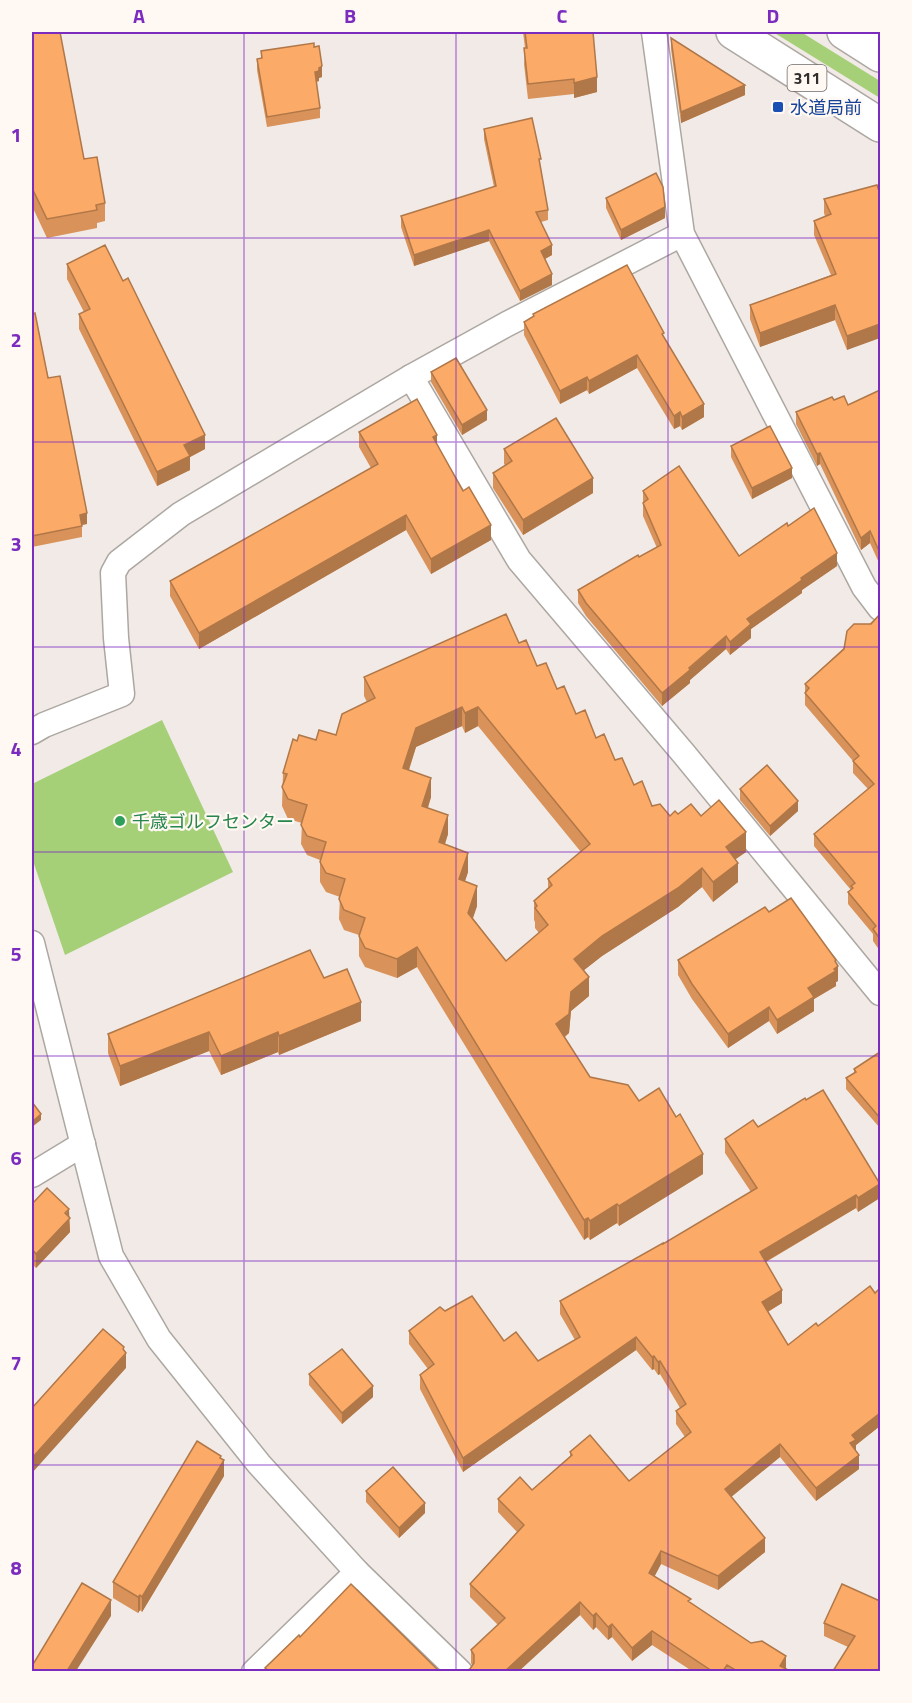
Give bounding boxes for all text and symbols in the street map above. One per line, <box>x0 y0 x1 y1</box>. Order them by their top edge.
text: A <box>133 0 145 31</box>
text: B <box>344 0 356 31</box>
text: C <box>557 0 568 31</box>
text: D <box>767 0 779 31</box>
road number: 311 <box>788 65 826 91</box>
place label: 水道局前 <box>790 94 862 121</box>
marker: 水道局前 <box>771 100 785 114</box>
text: 1 <box>10 119 22 150</box>
text: 2 <box>10 324 22 355</box>
text: 3 <box>10 528 22 559</box>
text: 4 <box>10 733 22 764</box>
place label: 千歳ゴルフセンター <box>132 808 294 835</box>
marker: 千歳ゴルフセンター <box>113 814 127 828</box>
text: 5 <box>10 938 22 969</box>
text: 6 <box>10 1142 22 1173</box>
text: 7 <box>10 1347 22 1378</box>
text: 8 <box>10 1552 22 1583</box>

